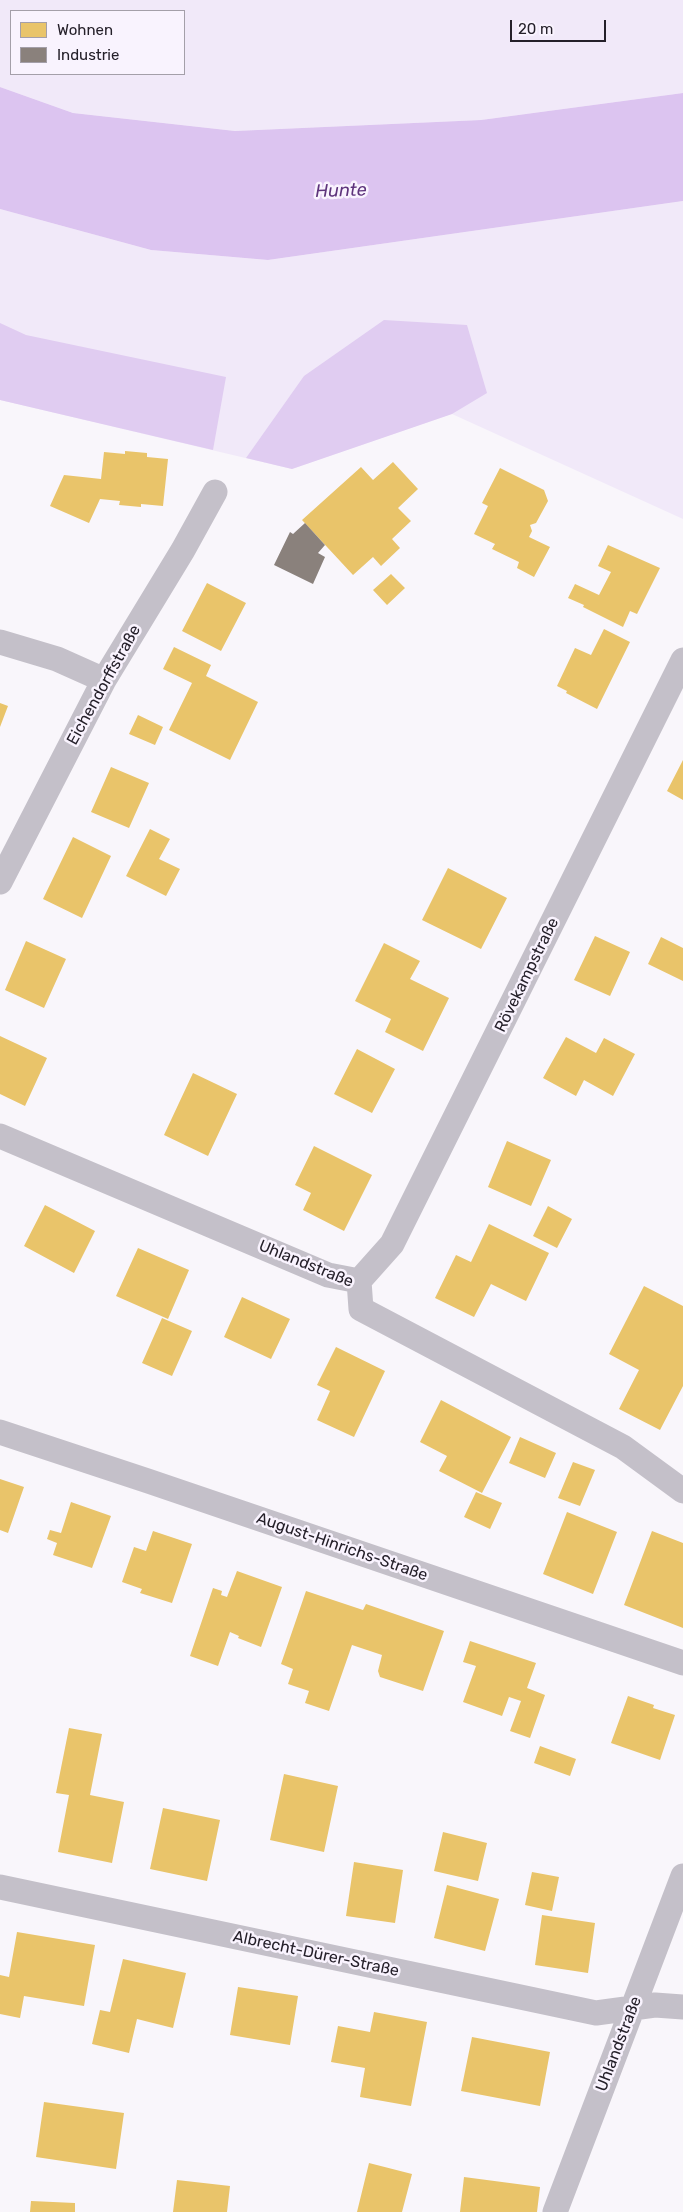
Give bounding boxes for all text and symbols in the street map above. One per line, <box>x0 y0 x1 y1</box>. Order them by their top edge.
legend <box>10 10 185 75</box>
scale bar <box>513 10 609 42</box>
text: 20 m <box>518 20 553 38</box>
text: Wohnen <box>57 21 113 39</box>
text: Industrie <box>57 46 119 64</box>
water label: Hunte <box>315 179 367 203</box>
street label: Eichendorffstraße <box>63 622 145 748</box>
street label: Rövekampstraße <box>491 915 563 1035</box>
street label: Uhlandstraße <box>256 1236 356 1292</box>
street label: August-Hinrichs-Straße <box>254 1509 430 1585</box>
street label: Albrecht-Dürer-Straße <box>231 1927 401 1981</box>
street label: Uhlandstraße <box>592 1994 646 2094</box>

